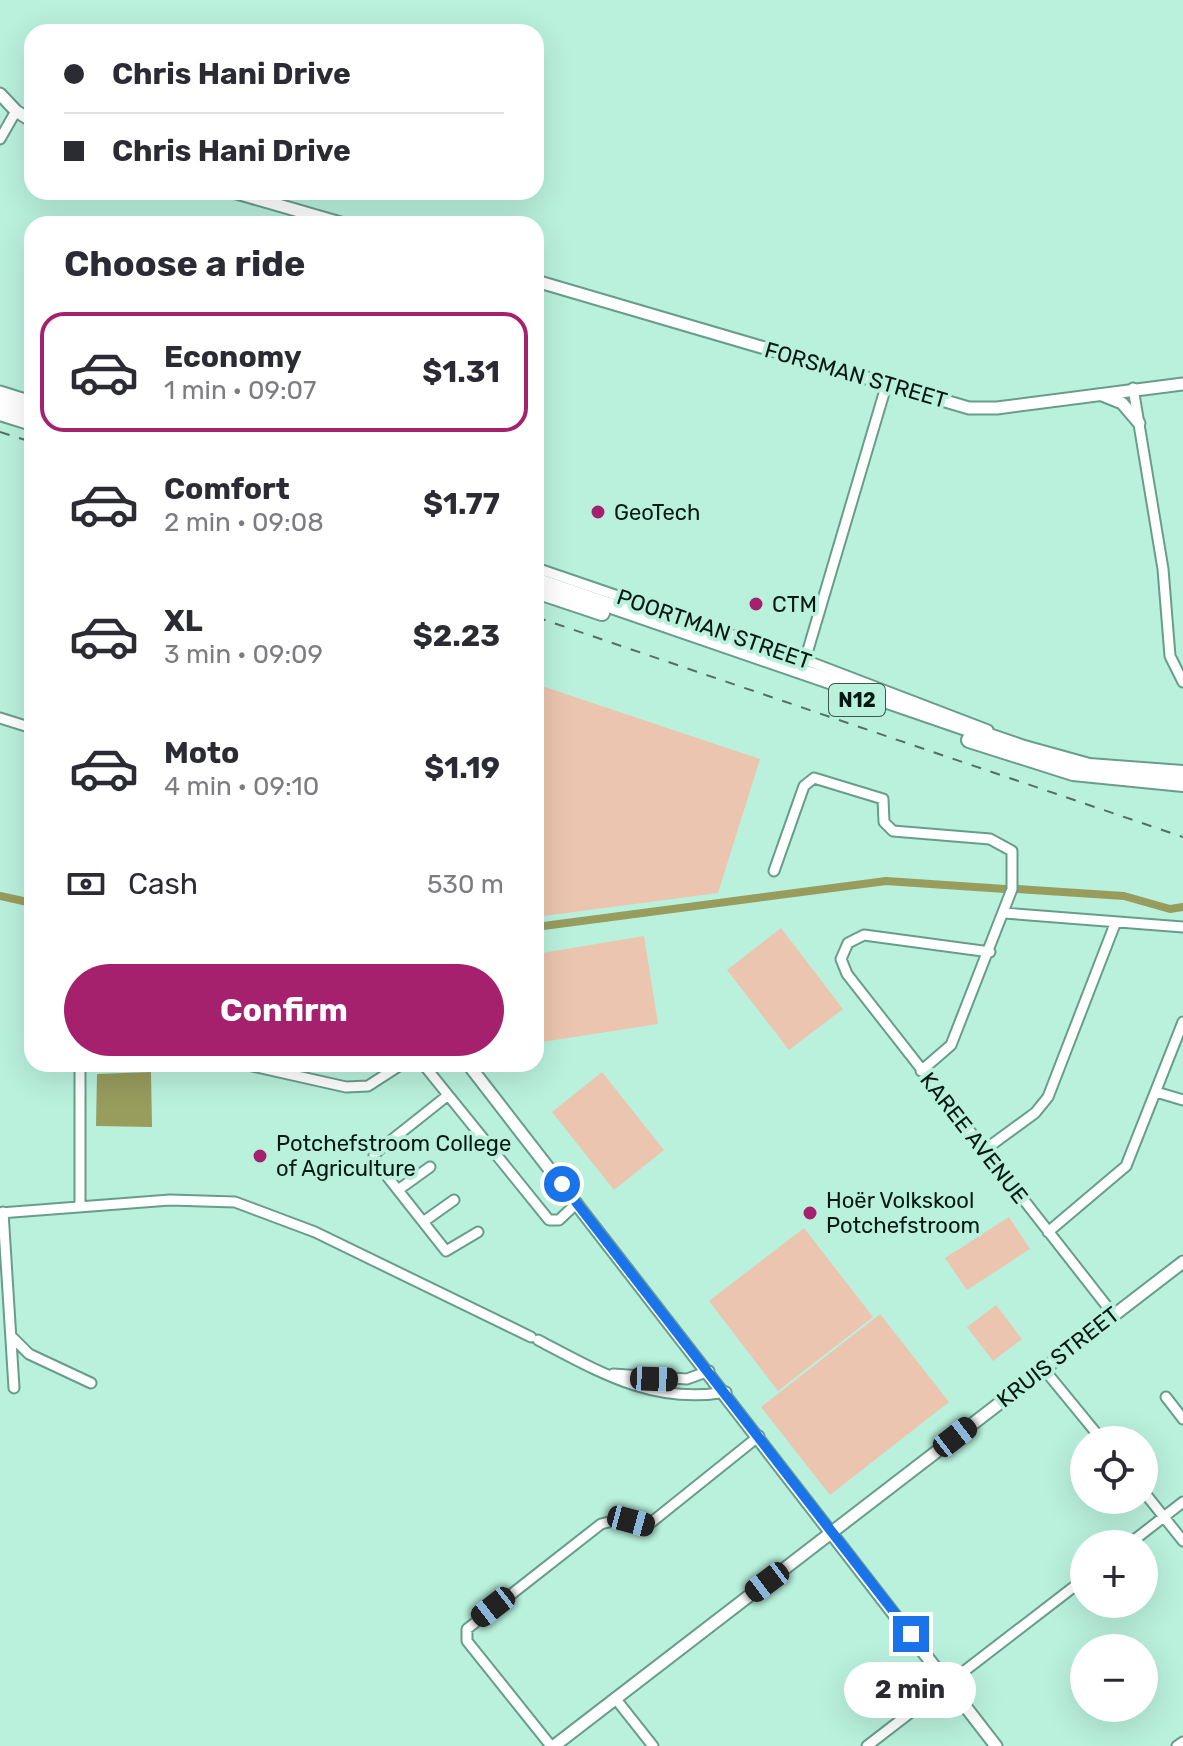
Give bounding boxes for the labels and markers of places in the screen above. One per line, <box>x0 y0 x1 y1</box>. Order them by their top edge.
place label: GeoTech <box>614 499 700 526</box>
marker: GeoTech <box>589 503 607 521</box>
place label: CTM <box>772 591 817 618</box>
marker: CTM <box>747 595 765 613</box>
place label: Potchefstroom College of Agriculture <box>276 1130 511 1182</box>
marker: Potchefstroom College of Agriculture <box>251 1147 269 1165</box>
place label: Hoër Volkskool Potchefstroom <box>826 1187 980 1239</box>
marker: Hoër Volkskool Potchefstroom <box>801 1204 819 1222</box>

